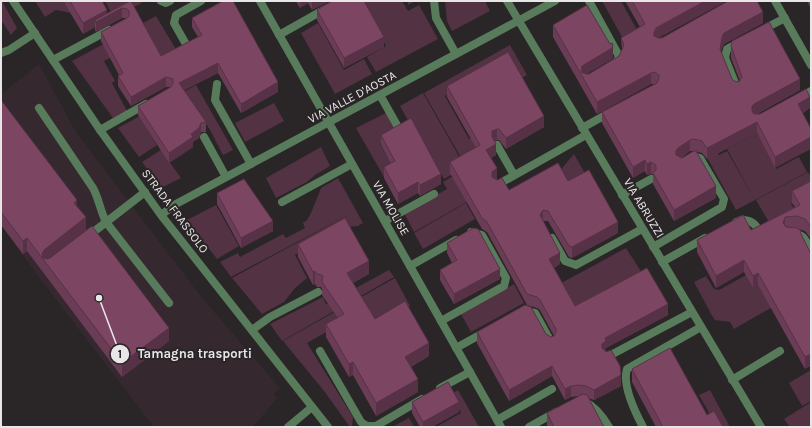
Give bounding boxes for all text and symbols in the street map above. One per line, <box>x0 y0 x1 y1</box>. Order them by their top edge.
street label: VIA VALLE D'AOSTA <box>306 68 399 126</box>
street label: STRADA FRASSOLO <box>139 166 211 256</box>
street label: VIA ABRUZZI <box>621 176 667 240</box>
street label: VIA MOLISE <box>370 178 412 238</box>
callout: Tamagna trasporti <box>110 341 260 366</box>
text: Tamagna trasporti <box>138 346 252 361</box>
text: 1 <box>118 347 122 361</box>

